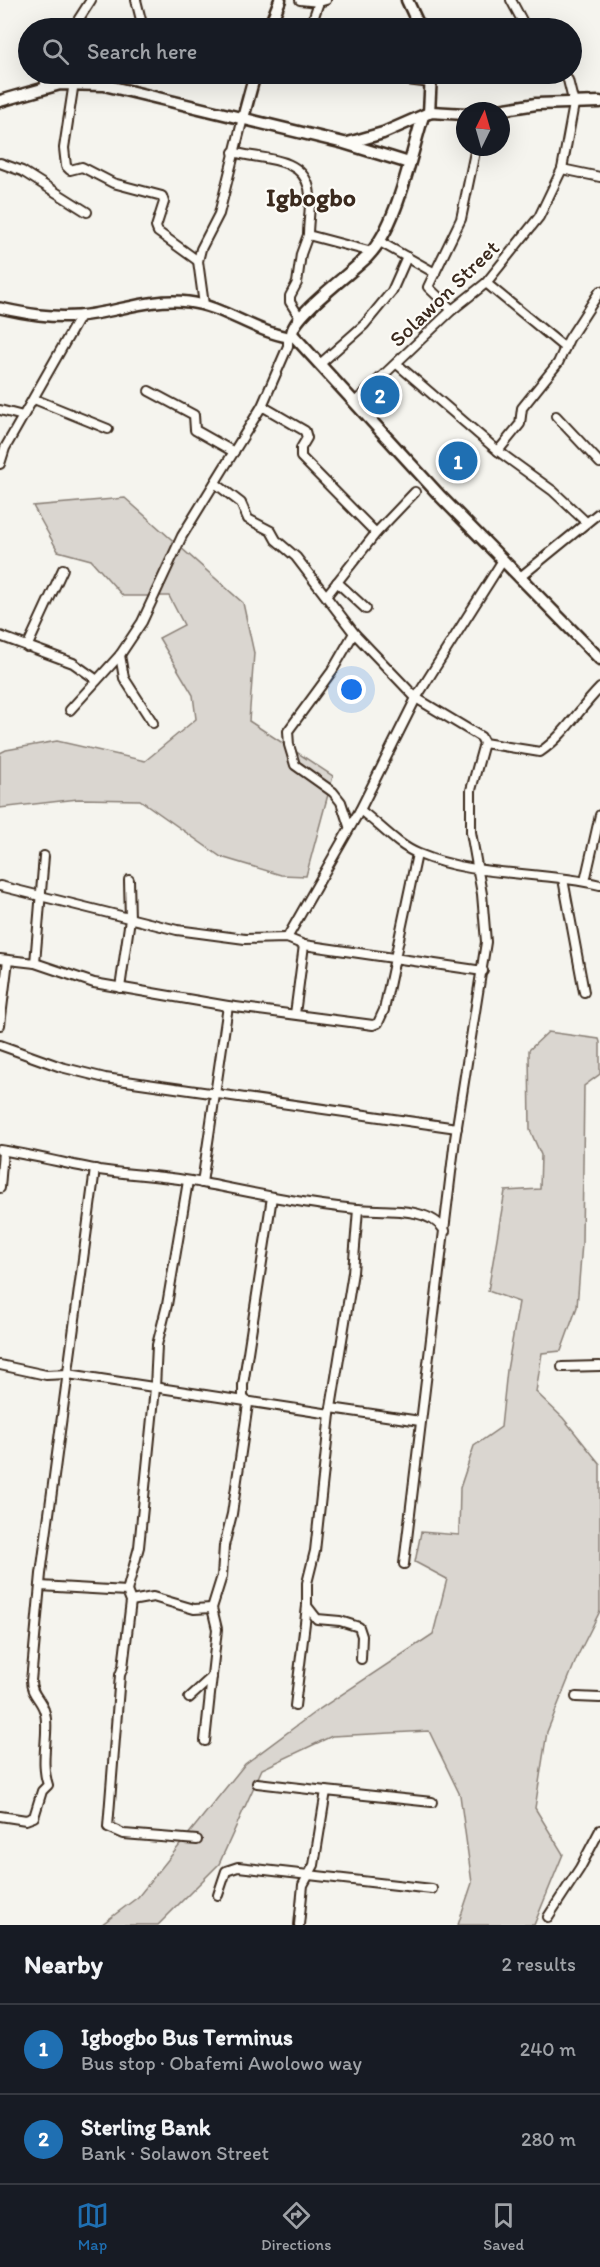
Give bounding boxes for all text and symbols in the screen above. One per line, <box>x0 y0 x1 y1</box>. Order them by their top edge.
search box <box>18 18 582 84</box>
icon: search <box>39 35 72 68</box>
text: Search here <box>87 38 197 65</box>
north arrow <box>456 102 510 156</box>
district label: Igbogbo <box>266 181 356 213</box>
street label: Solawon Street <box>384 234 505 353</box>
pin: 2 <box>360 372 400 418</box>
pin: 1 <box>438 438 478 484</box>
your location <box>337 675 366 704</box>
text: Nearby <box>24 1948 103 1980</box>
text: 2 results <box>502 1952 576 1976</box>
text: Igbogbo Bus Terminus <box>81 2024 293 2051</box>
text: 1 <box>39 2037 48 2061</box>
text: 240 m <box>520 2037 576 2061</box>
text: Bus stop · Obafemi Awolowo way <box>81 2051 362 2075</box>
text: Sterling Bank <box>81 2114 210 2141</box>
text: 2 <box>38 2127 49 2151</box>
text: 280 m <box>521 2127 576 2151</box>
text: Bank · Solawon Street <box>81 2141 269 2165</box>
tab: Map <box>76 2199 109 2254</box>
tab: Directions <box>261 2199 331 2254</box>
tab: Saved <box>483 2199 524 2254</box>

